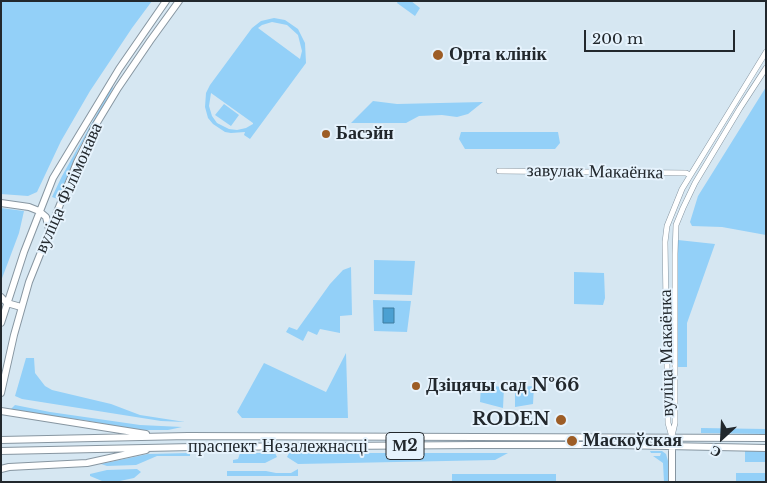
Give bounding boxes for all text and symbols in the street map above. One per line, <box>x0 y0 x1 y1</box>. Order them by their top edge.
scale bar <box>587 20 738 52</box>
text: 200 m <box>592 29 643 48</box>
place label: Орта клінік <box>449 44 547 66</box>
marker: Орта клінік <box>431 48 445 62</box>
street label: вуліца Філімонава <box>31 120 107 256</box>
place label: Басэйн <box>336 123 394 145</box>
marker: Басэйн <box>320 128 332 140</box>
street label: завулак Макаёнка <box>527 160 663 184</box>
street label: вуліца Макаёнка <box>655 289 679 417</box>
place label: Дзіцячы сад №66 <box>426 375 579 397</box>
marker: Дзіцячы сад №66 <box>410 380 422 392</box>
place label: RODEN <box>472 409 550 431</box>
marker: RODEN <box>554 413 568 427</box>
north arrow <box>697 413 747 463</box>
place label: Маскоўская <box>583 430 682 452</box>
road number: М2 <box>386 432 424 460</box>
marker: Маскоўская <box>565 434 579 448</box>
street label: праспект Незалежнасці <box>188 436 368 458</box>
text: С <box>707 441 724 462</box>

